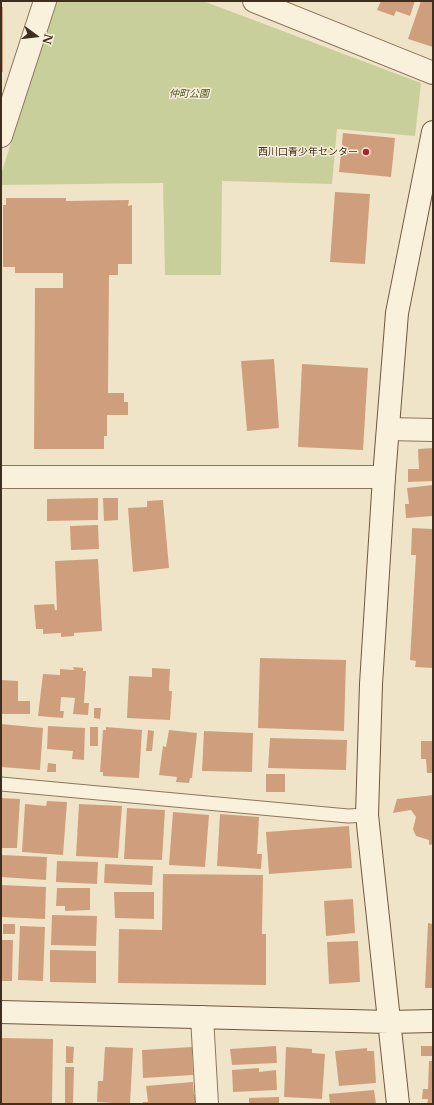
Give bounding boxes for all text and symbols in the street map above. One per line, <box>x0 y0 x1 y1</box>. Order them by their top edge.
north arrow <box>16 16 56 56</box>
text: N <box>39 32 56 46</box>
park label: 仲町公園 <box>169 88 209 100</box>
place label: 西川口青少年センター <box>258 146 358 158</box>
marker: 西川口青少年センター <box>361 147 371 157</box>

